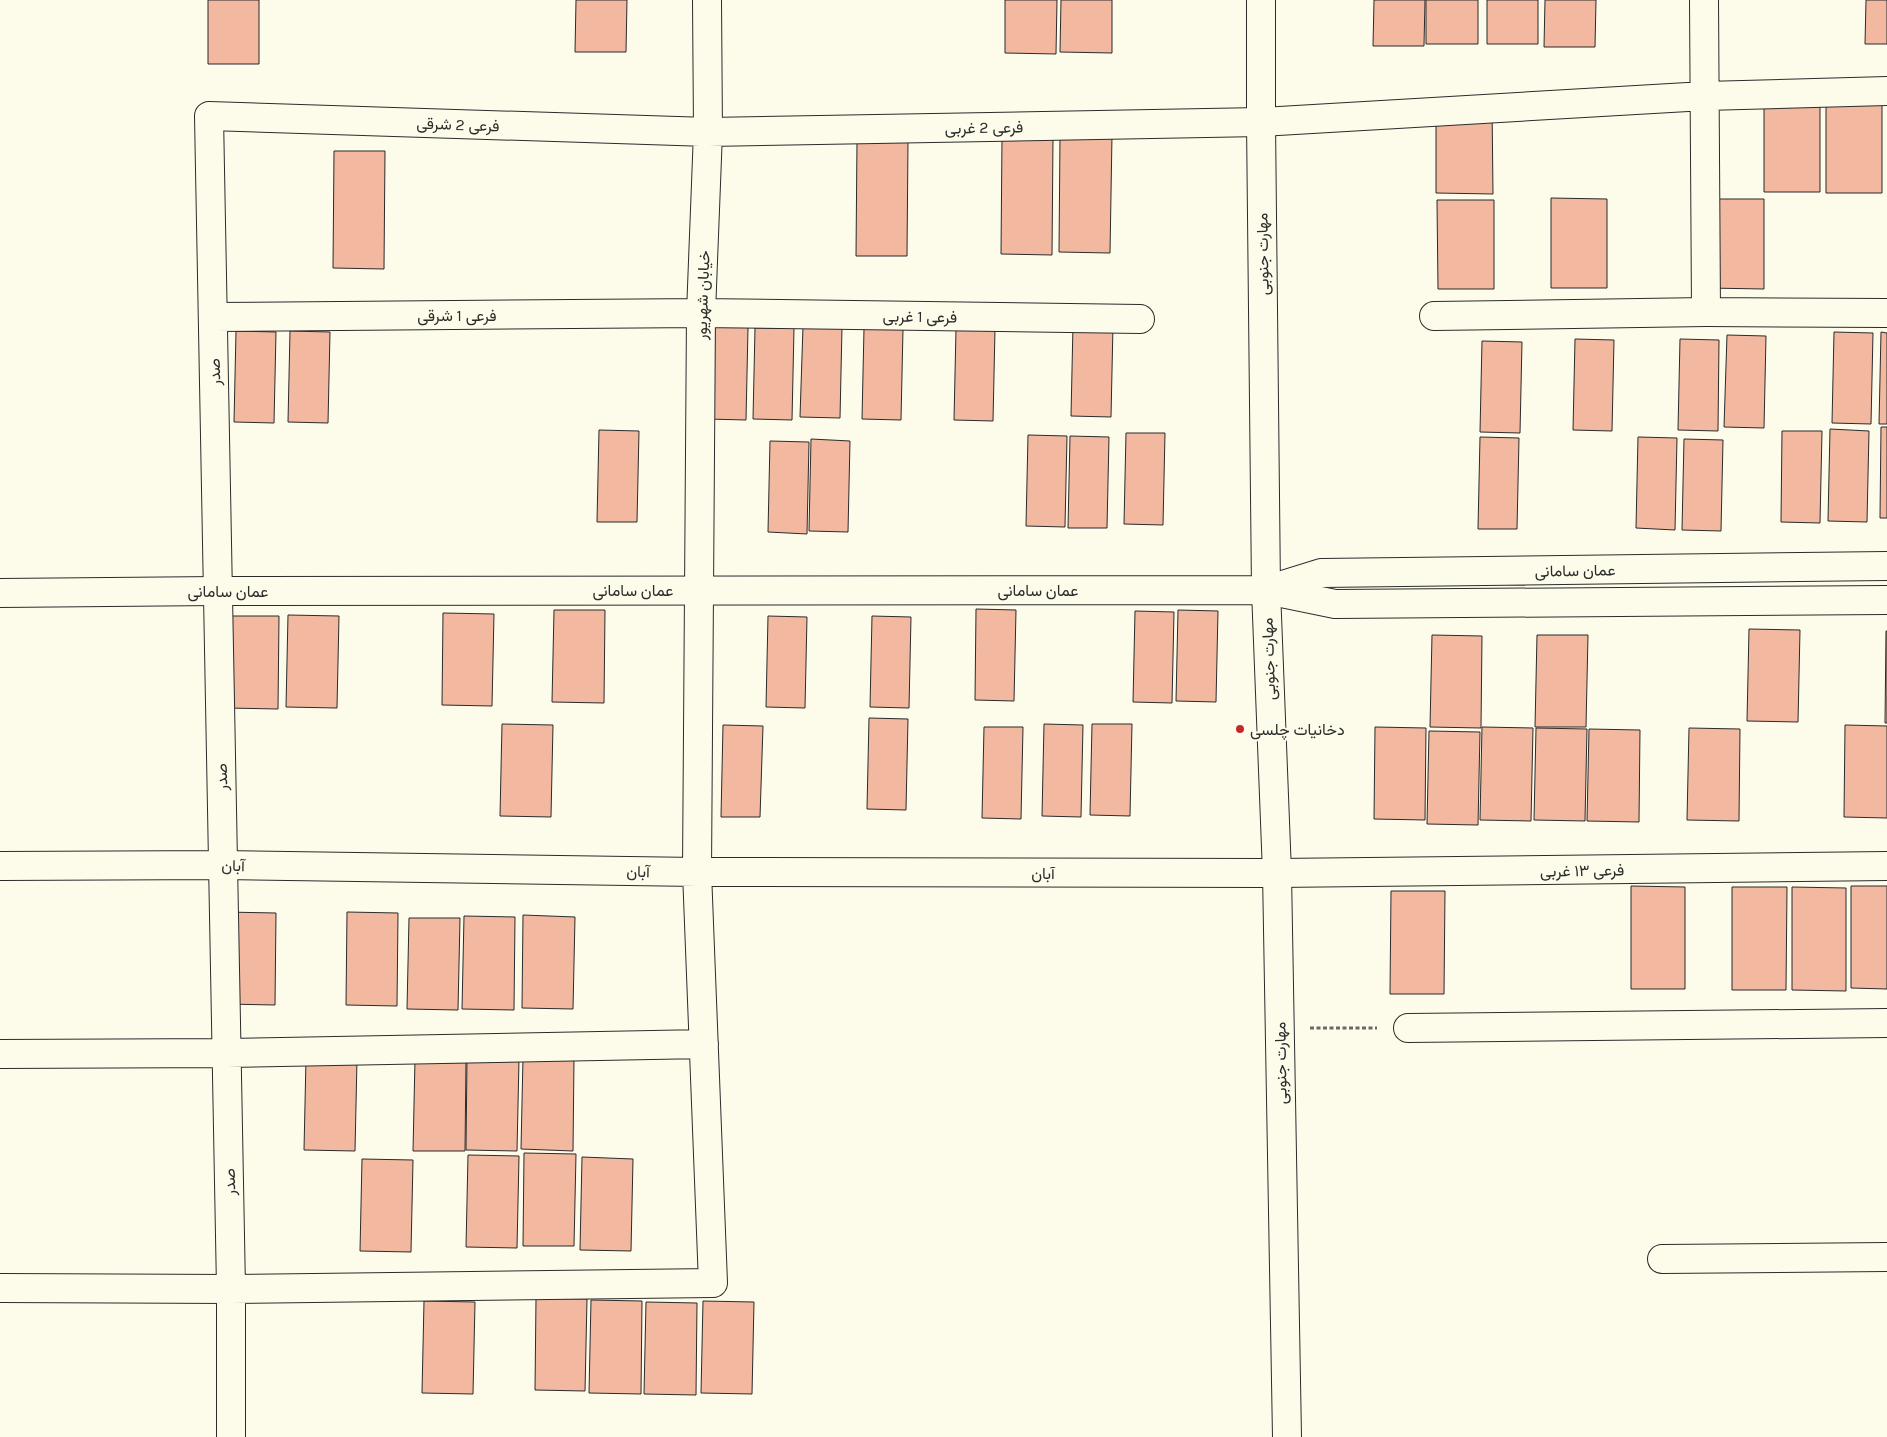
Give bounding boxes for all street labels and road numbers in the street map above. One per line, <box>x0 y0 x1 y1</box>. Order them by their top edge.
street label: فرعی 2 شرقی <box>416 114 500 136</box>
street label: فرعی 2 غربی <box>945 117 1023 139</box>
street label: مهارت جنوبی <box>1252 213 1274 295</box>
street label: خیابان شهریور <box>691 250 715 341</box>
street label: فرعی 1 شرقی <box>417 306 497 326</box>
street label: فرعی 1 غربی <box>883 306 957 328</box>
street label: صدر <box>205 358 225 387</box>
street label: عمان سامانی <box>1534 560 1616 582</box>
street label: عمان سامانی <box>593 581 673 601</box>
street label: عمان سامانی <box>998 581 1078 601</box>
street label: عمان سامانی <box>188 582 268 602</box>
street label: مهارت جنوبی <box>1258 617 1280 701</box>
street label: صدر <box>212 763 232 792</box>
street label: آبان <box>221 856 246 875</box>
street label: فرعی ۱۳ غربی <box>1540 860 1624 882</box>
street label: آبان <box>626 862 651 881</box>
street label: آبان <box>1031 864 1056 883</box>
street label: مهارت جنوبی <box>1270 1022 1292 1104</box>
street label: صدر <box>220 1168 240 1197</box>

